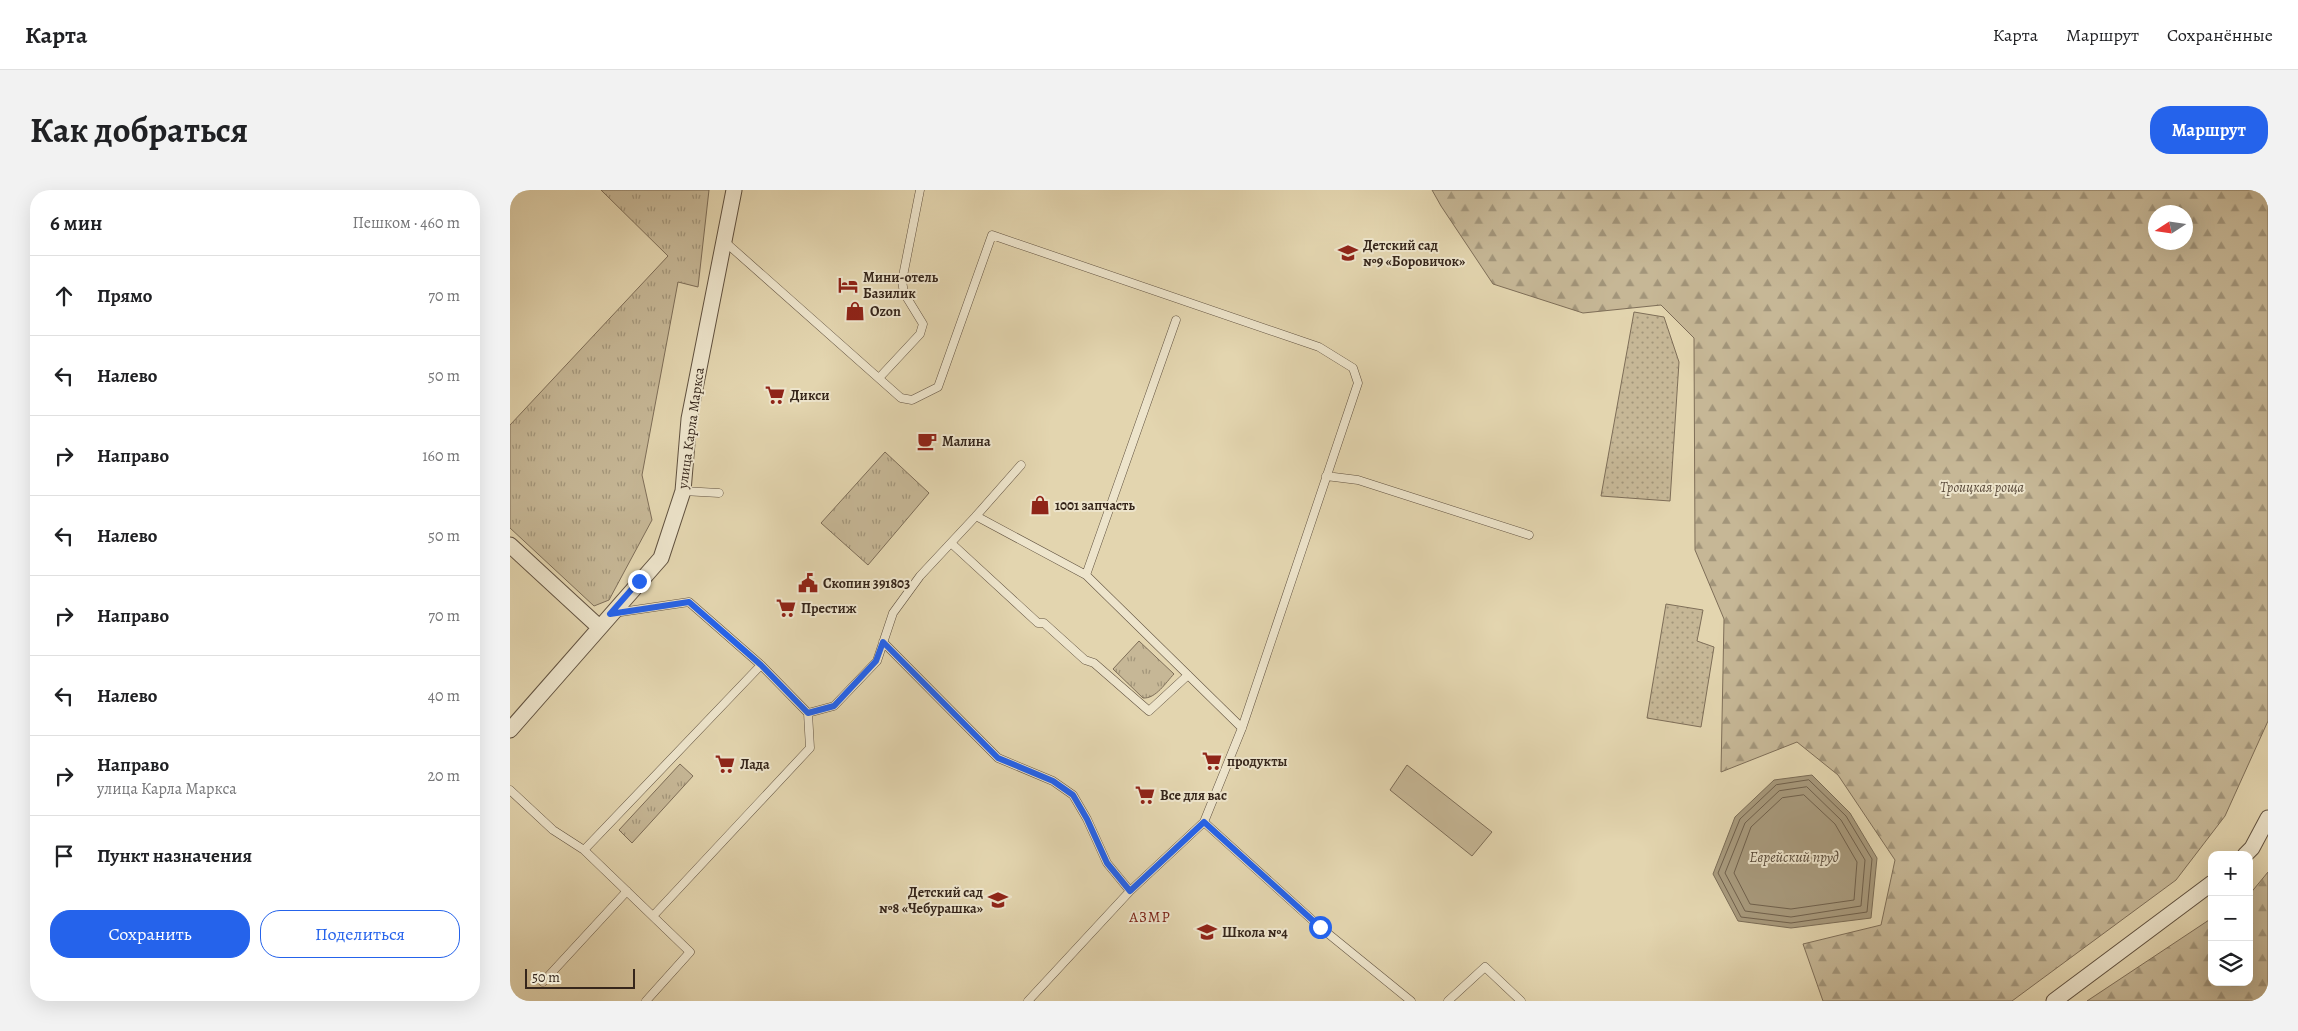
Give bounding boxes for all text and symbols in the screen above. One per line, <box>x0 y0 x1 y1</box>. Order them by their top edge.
text: Карта <box>25 19 87 51</box>
text: Карта <box>1993 23 2038 47</box>
text: Маршрут <box>2066 23 2139 47</box>
text: Сохранённые <box>2167 23 2273 47</box>
text: Как добраться <box>30 106 248 154</box>
button: Маршрут <box>2150 106 2268 154</box>
north arrow <box>2148 205 2193 250</box>
text: 6 мин <box>50 209 102 237</box>
text: Пешком · 460 m <box>353 212 460 234</box>
place label: Детский сад №9 «Боровичок» <box>1363 236 1465 271</box>
school or university icon: Детский сад №9 «Боровичок» <box>1337 242 1359 264</box>
place label: Мини-отель Базилик <box>863 268 939 303</box>
hotel icon: Мини-отель Базилик <box>837 274 859 296</box>
icon: ahead <box>50 282 78 310</box>
text: Прямо <box>97 283 152 309</box>
text: 70 m <box>428 285 460 307</box>
shop icon: Ozon <box>844 300 866 322</box>
place label: Ozon <box>870 302 901 321</box>
icon: left <box>50 362 78 390</box>
text: Налево <box>97 363 157 389</box>
text: 50 m <box>428 365 460 387</box>
street label: улица Карла Маркса <box>673 366 709 491</box>
supermarket icon: Дикси <box>764 384 786 406</box>
place label: Дикси <box>790 386 830 405</box>
cafe icon: Малина <box>916 430 938 452</box>
place label: Малина <box>942 432 991 451</box>
icon: right <box>50 442 78 470</box>
text: Направо <box>97 443 169 469</box>
text: 160 m <box>422 445 460 467</box>
park label: Троицкая роща <box>1940 478 2025 497</box>
shop icon: 1001 запчасть <box>1029 494 1051 516</box>
place label: 1001 запчасть <box>1055 496 1135 515</box>
icon: left <box>50 522 78 550</box>
text: Налево <box>97 523 157 549</box>
text: 50 m <box>428 525 460 547</box>
route end <box>628 570 651 593</box>
public building icon: Скопин 391803 <box>797 572 819 594</box>
place label: Скопин 391803 <box>823 574 910 593</box>
supermarket icon: Престиж <box>775 597 797 619</box>
place label: Престиж <box>801 599 857 618</box>
icon: right <box>50 602 78 630</box>
text: Направо <box>97 603 169 629</box>
text: 70 m <box>428 605 460 627</box>
icon: left <box>50 682 78 710</box>
text: Налево <box>97 683 157 709</box>
text: 40 m <box>428 685 460 707</box>
supermarket icon: продукты <box>1201 750 1223 772</box>
text: Направо <box>97 752 169 778</box>
place label: продукты <box>1227 752 1288 771</box>
supermarket icon: Лада <box>714 753 736 775</box>
place label: Лада <box>740 755 770 774</box>
icon: right <box>50 762 78 790</box>
text: 20 m <box>427 765 460 787</box>
text: улица Карла Маркса <box>97 778 237 800</box>
supermarket icon: Все для вас <box>1134 784 1156 806</box>
place label: Все для вас <box>1160 786 1227 805</box>
icon: arrive <box>50 842 78 870</box>
text: Пункт назначения <box>97 843 252 869</box>
water label: Еврейский пруд <box>1749 847 1839 867</box>
map controls <box>2208 851 2253 986</box>
button: + <box>2208 851 2253 896</box>
place label: Детский сад №8 «Чебурашка» <box>879 883 983 918</box>
school or university icon: Детский сад №8 «Чебурашка» <box>987 889 1009 911</box>
button: − <box>2208 896 2253 941</box>
district label: АЗМР <box>1128 907 1171 927</box>
button: Сохранить <box>50 910 250 958</box>
button: Поделиться <box>260 910 460 958</box>
route start <box>1309 916 1332 939</box>
school or university icon: Школа №4 <box>1196 921 1218 943</box>
place label: Школа №4 <box>1222 923 1288 942</box>
button: layers <box>2208 941 2253 986</box>
scale bar <box>525 966 635 989</box>
text: 50 m <box>532 968 560 987</box>

